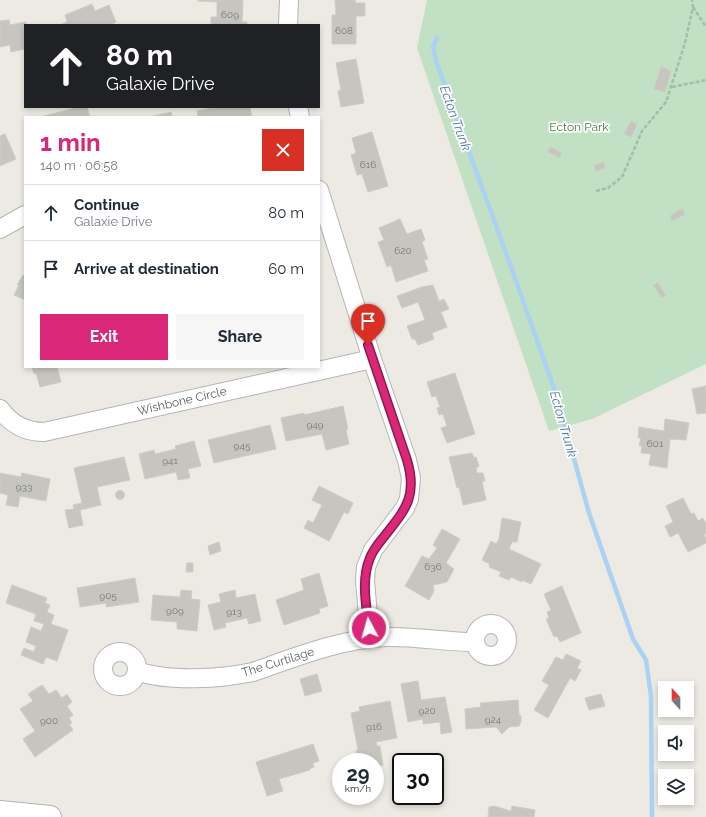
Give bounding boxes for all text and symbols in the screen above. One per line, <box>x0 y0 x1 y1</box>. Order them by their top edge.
house number: 609 <box>221 9 239 20</box>
house number: 608 <box>335 25 353 36</box>
text: 80 m <box>106 39 173 72</box>
icon: ahead <box>40 40 92 92</box>
text: Galaxie Drive <box>106 73 215 94</box>
water label: Ecton Trunk <box>437 83 474 153</box>
park label: Ecton Park <box>549 120 609 134</box>
text: 1 min <box>40 128 101 157</box>
button: close <box>262 129 304 171</box>
text: 140 m · 06:58 <box>40 158 118 173</box>
house number: 616 <box>360 159 376 170</box>
text: Continue <box>74 196 139 214</box>
icon: ahead <box>40 202 62 224</box>
text: 80 m <box>268 204 304 222</box>
text: Galaxie Drive <box>74 214 152 229</box>
house number: 620 <box>394 245 412 256</box>
icon: arrive <box>40 258 62 280</box>
text: Arrive at destination <box>74 260 219 278</box>
text: 60 m <box>268 260 304 278</box>
pin <box>351 304 385 345</box>
icon: arrive <box>357 310 379 332</box>
button: Exit <box>40 314 168 360</box>
button: Share <box>176 314 304 360</box>
street label: Wishbone Circle <box>136 384 228 418</box>
water label: Ecton Trunk <box>547 389 580 459</box>
house number: 949 <box>306 419 324 430</box>
house number: 601 <box>647 438 664 449</box>
house number: 945 <box>234 440 251 451</box>
house number: 941 <box>162 455 179 466</box>
house number: 933 <box>16 481 32 492</box>
house number: 636 <box>424 561 442 572</box>
house number: 905 <box>99 590 117 601</box>
house number: 909 <box>166 605 184 616</box>
house number: 913 <box>226 606 242 617</box>
position arrow <box>348 607 390 649</box>
street label: The Curtilage <box>240 644 316 680</box>
north arrow <box>658 681 694 717</box>
map controls <box>658 681 694 805</box>
house number: 920 <box>418 705 436 716</box>
house number: 924 <box>485 714 502 725</box>
house number: 900 <box>40 715 58 726</box>
house number: 916 <box>366 721 382 732</box>
button: sound <box>658 725 694 761</box>
speed limit sign: 30 <box>392 753 444 805</box>
text: 29 <box>346 762 370 786</box>
button: layers <box>658 769 694 805</box>
text: km/h <box>345 783 371 794</box>

